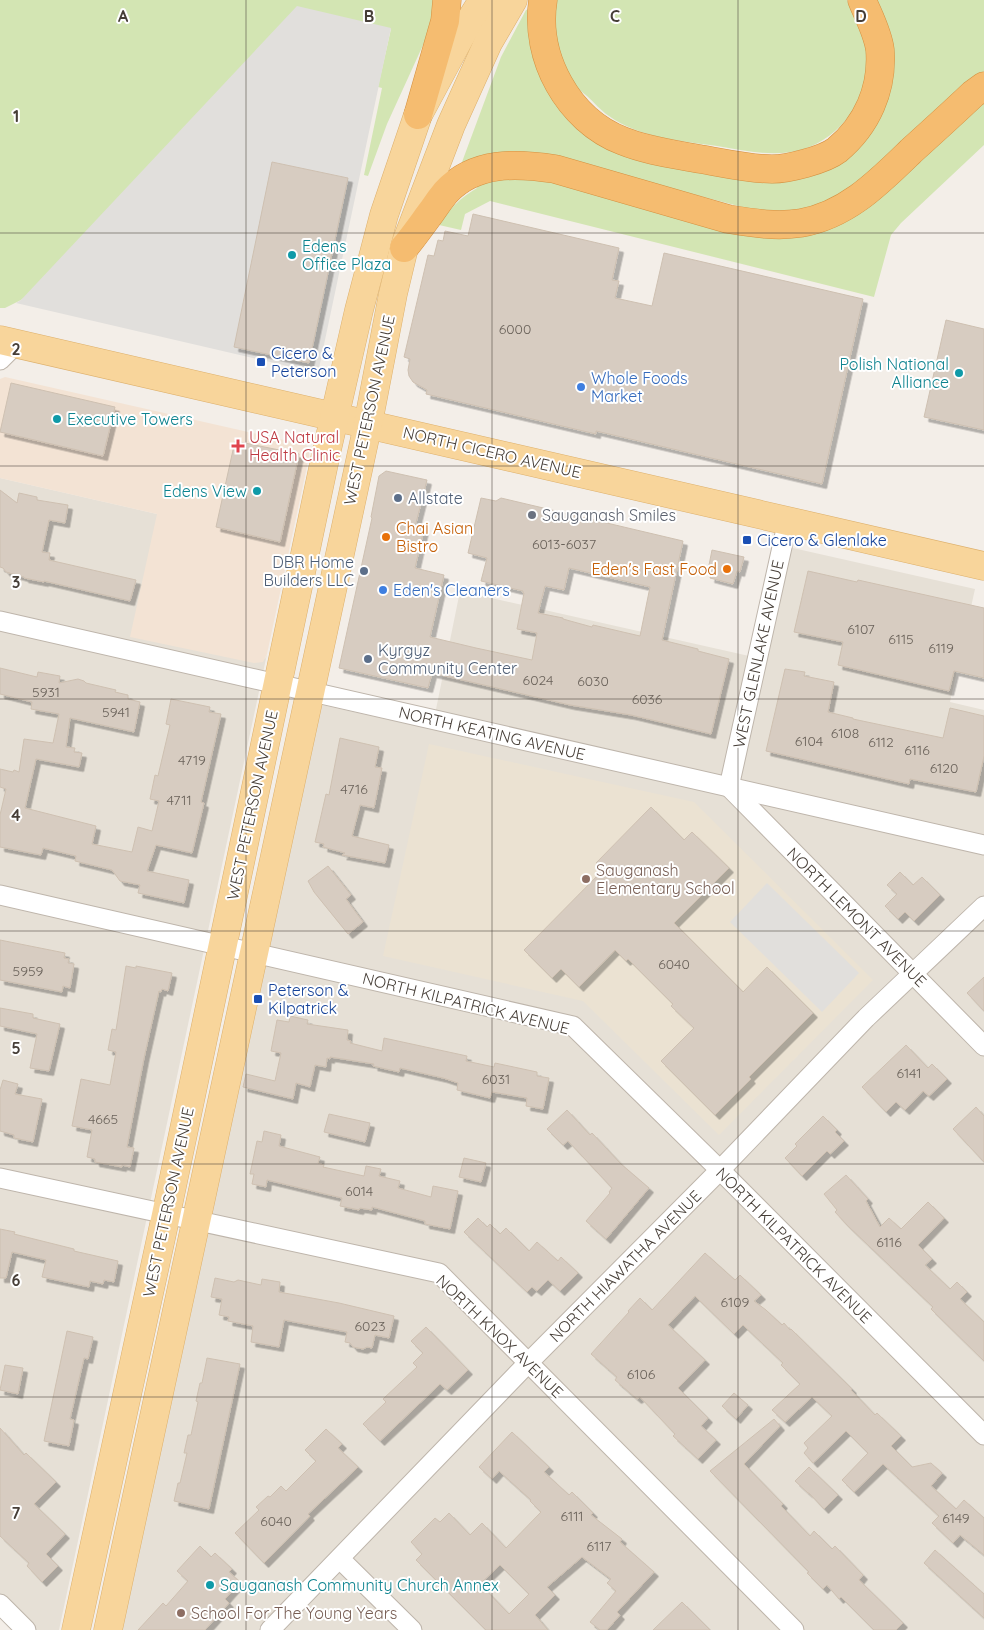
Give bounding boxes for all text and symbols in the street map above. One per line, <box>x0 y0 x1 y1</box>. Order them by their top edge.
text: A <box>118 6 129 26</box>
text: B <box>364 6 374 26</box>
text: C <box>610 6 620 26</box>
text: D <box>855 6 867 26</box>
text: 1 <box>13 106 19 126</box>
place label: Edens Office Plaza <box>302 236 391 274</box>
marker: Edens Office Plaza <box>286 249 298 261</box>
street label: WEST PETERSON AVENUE <box>339 313 399 507</box>
house number: 6000 <box>499 320 531 338</box>
text: 2 <box>11 339 21 359</box>
place label: Cicero & Peterson <box>271 343 336 381</box>
place label: Polish National Alliance <box>839 354 949 392</box>
marker: Cicero & Peterson <box>255 356 267 368</box>
marker: Polish National Alliance <box>953 367 965 379</box>
place label: Whole Foods Market <box>591 368 687 406</box>
marker: Whole Foods Market <box>575 381 587 393</box>
place label: Executive Towers <box>67 409 193 429</box>
marker: Executive Towers <box>51 413 63 425</box>
street label: NORTH CICERO AVENUE <box>401 422 583 482</box>
place label: USA Natural Health Clinic <box>249 427 340 465</box>
marker: USA Natural Health Clinic <box>231 439 245 453</box>
place label: Edens View <box>163 481 247 501</box>
marker: Edens View <box>251 485 263 497</box>
place label: Allstate <box>408 488 463 508</box>
marker: Allstate <box>392 492 404 504</box>
place label: Sauganash Smiles <box>542 505 676 525</box>
marker: Sauganash Smiles <box>526 509 538 521</box>
place label: Chai Asian Bistro <box>396 518 473 556</box>
place label: Cicero & Glenlake <box>757 530 887 550</box>
marker: Chai Asian Bistro <box>380 531 392 543</box>
marker: Cicero & Glenlake <box>741 534 753 546</box>
house number: 6013-6037 <box>532 535 596 553</box>
place label: DBR Home Builders LLC <box>263 552 354 590</box>
street label: WEST GLENLAKE AVENUE <box>728 558 788 750</box>
place label: Eden's Fast Food <box>591 559 717 579</box>
marker: Eden's Fast Food <box>721 563 733 575</box>
marker: DBR Home Builders LLC <box>358 565 370 577</box>
text: 3 <box>12 572 20 592</box>
place label: Eden's Cleaners <box>393 580 510 600</box>
marker: Eden's Cleaners <box>377 584 389 596</box>
house number: 6107 <box>847 620 875 638</box>
house number: 6115 <box>888 630 914 648</box>
house number: 6119 <box>928 639 954 657</box>
place label: Kyrgyz Community Center <box>378 640 517 678</box>
marker: Kyrgyz Community Center <box>362 653 374 665</box>
house number: 6024 <box>523 671 553 689</box>
house number: 6030 <box>577 672 609 690</box>
house number: 5931 <box>32 683 60 701</box>
house number: 6036 <box>632 690 663 708</box>
street label: NORTH KEATING AVENUE <box>397 702 587 764</box>
house number: 5941 <box>102 703 130 721</box>
street label: WEST PETERSON AVENUE <box>222 708 282 902</box>
house number: 6108 <box>831 724 859 742</box>
house number: 6104 <box>795 732 823 750</box>
house number: 6112 <box>868 733 894 751</box>
house number: 6116 <box>904 741 930 759</box>
house number: 4719 <box>178 751 206 769</box>
house number: 6120 <box>930 759 958 777</box>
house number: 4716 <box>340 780 368 798</box>
house number: 4711 <box>166 791 192 809</box>
text: 4 <box>11 805 21 825</box>
street label: NORTH LEMONT AVENUE <box>783 843 931 991</box>
place label: Sauganash Elementary School <box>596 860 735 898</box>
marker: Sauganash Elementary School <box>580 873 592 885</box>
house number: 6040 <box>658 955 690 973</box>
house number: 5959 <box>13 962 44 980</box>
street label: NORTH KILPATRICK AVENUE <box>361 968 571 1038</box>
place label: Peterson & Kilpatrick <box>268 980 349 1018</box>
marker: Peterson & Kilpatrick <box>252 993 264 1005</box>
text: 5 <box>11 1038 21 1058</box>
house number: 6141 <box>897 1064 921 1082</box>
house number: 6031 <box>482 1070 510 1088</box>
street label: WEST PETERSON AVENUE <box>138 1105 198 1299</box>
house number: 4665 <box>88 1110 118 1128</box>
street label: NORTH KILPATRICK AVENUE <box>712 1163 876 1327</box>
house number: 6014 <box>345 1182 373 1200</box>
street label: NORTH HIAWATHA AVENUE <box>545 1186 705 1346</box>
house number: 6116 <box>876 1233 902 1251</box>
text: 6 <box>12 1270 21 1290</box>
street label: NORTH KNOX AVENUE <box>432 1270 568 1402</box>
house number: 6109 <box>721 1293 750 1311</box>
house number: 6023 <box>355 1317 385 1335</box>
house number: 6106 <box>627 1365 656 1383</box>
text: 7 <box>12 1503 21 1523</box>
house number: 6111 <box>560 1507 584 1525</box>
house number: 6149 <box>942 1509 970 1527</box>
house number: 6040 <box>260 1512 292 1530</box>
house number: 6117 <box>586 1537 612 1555</box>
place label: Sauganash Community Church Annex <box>220 1575 499 1595</box>
marker: Sauganash Community Church Annex <box>204 1579 216 1591</box>
place label: School For The Young Years <box>191 1603 397 1623</box>
marker: School For The Young Years <box>175 1607 187 1619</box>

